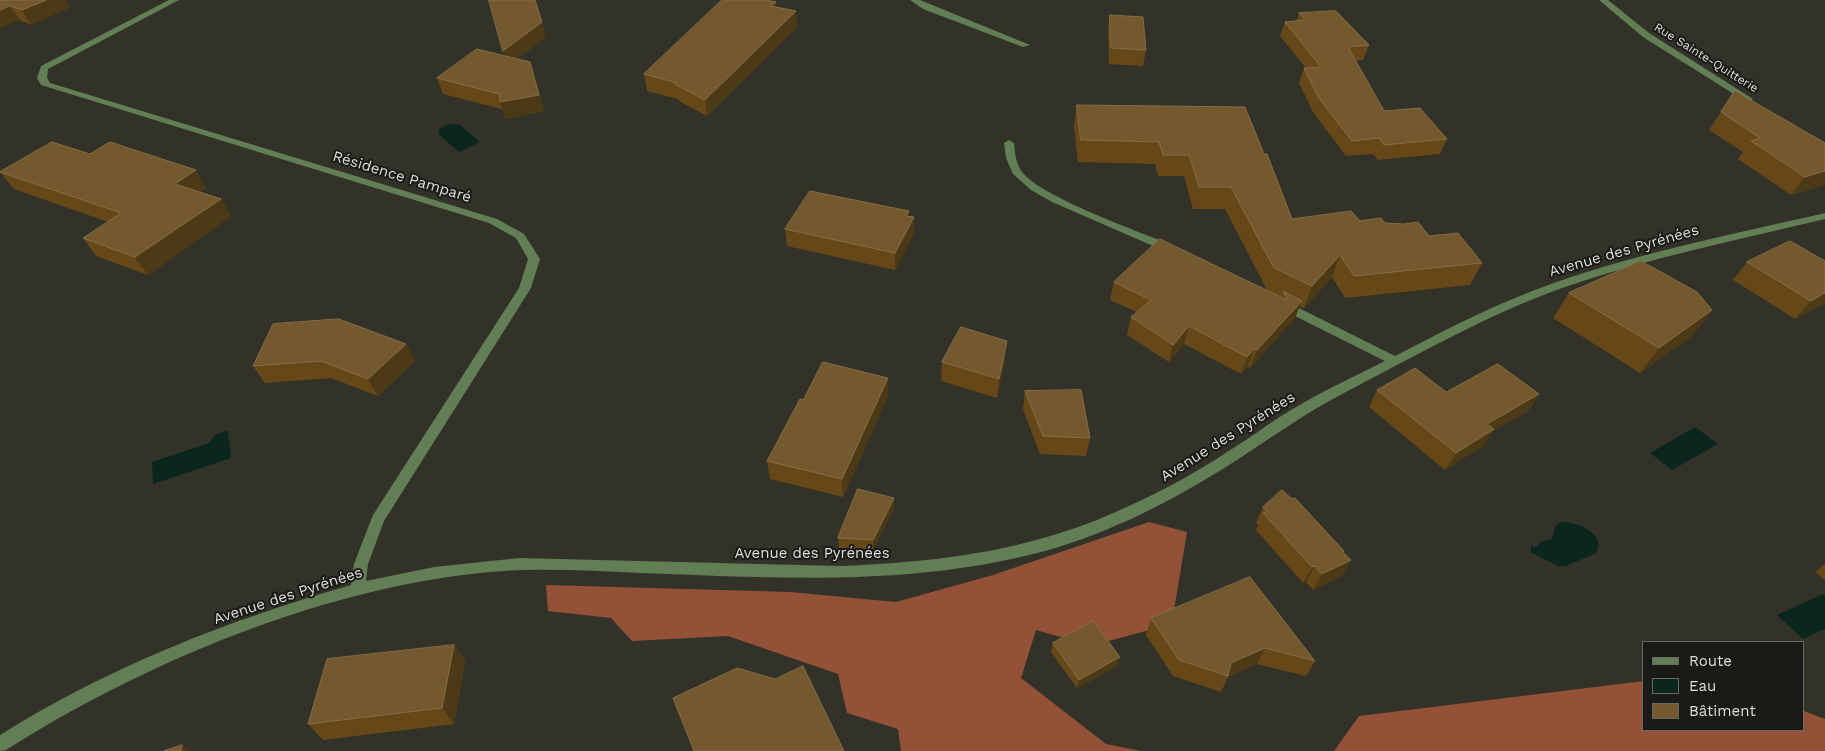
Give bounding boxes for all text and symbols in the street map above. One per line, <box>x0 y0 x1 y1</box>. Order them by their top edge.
street label: Rue Sainte-Quitterie <box>1651 20 1761 96</box>
street label: Résidence Pamparé <box>330 147 474 207</box>
street label: Avenue des Pyrénées <box>1547 221 1701 281</box>
street label: Avenue des Pyrénées <box>1157 388 1299 486</box>
street label: Avenue des Pyrénées <box>734 545 890 563</box>
street label: Avenue des Pyrénées <box>211 563 365 629</box>
legend <box>1642 641 1805 731</box>
text: Route <box>1689 652 1732 670</box>
text: Eau <box>1689 677 1716 695</box>
text: Bâtiment <box>1689 702 1756 720</box>

